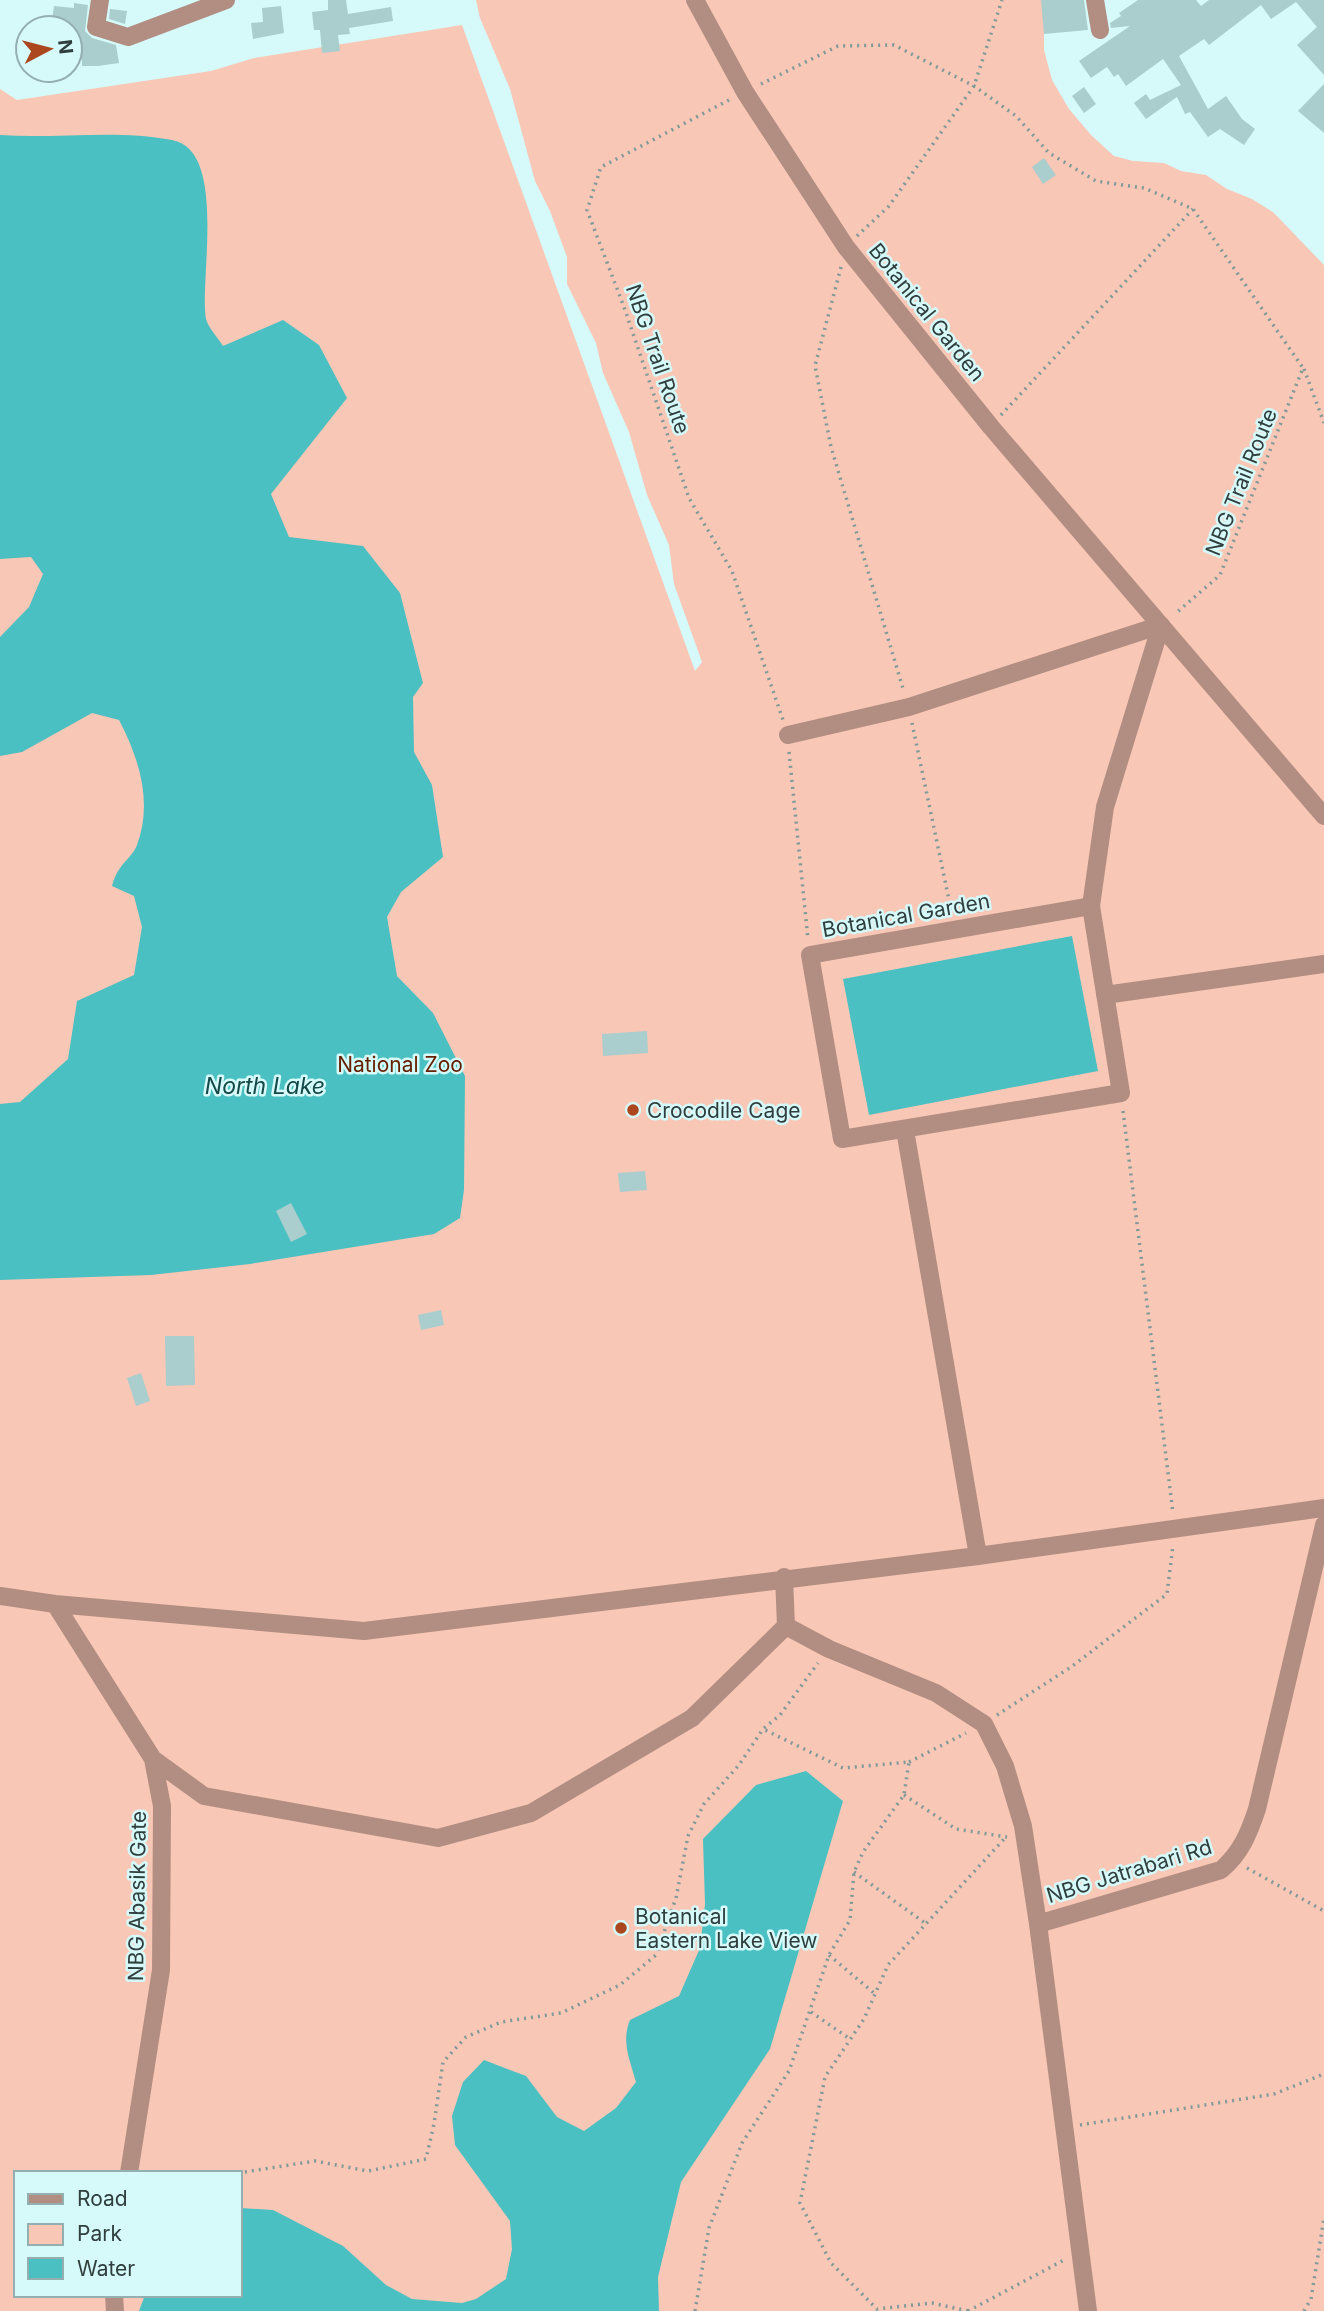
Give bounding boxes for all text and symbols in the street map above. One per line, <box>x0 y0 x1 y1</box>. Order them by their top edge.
north arrow <box>14 14 84 84</box>
text: N <box>53 38 78 56</box>
street label: Botanical Garden <box>864 238 990 386</box>
street label: NBG Trail Route <box>621 281 695 437</box>
street label: NBG Trail Route <box>1200 405 1282 559</box>
street label: Botanical Garden <box>820 888 992 942</box>
park label: National Zoo <box>337 1052 463 1077</box>
water label: North Lake <box>205 1072 325 1100</box>
place label: Crocodile Cage <box>647 1098 801 1123</box>
marker: Crocodile Cage <box>625 1102 641 1118</box>
street label: NBG Abasik Gate <box>123 1811 151 1981</box>
street label: NBG Jatrabari Rd <box>1043 1834 1215 1908</box>
place label: Botanical Eastern Lake View <box>635 1904 817 1953</box>
marker: Botanical Eastern Lake View <box>613 1920 629 1936</box>
legend <box>14 2171 242 2297</box>
text: Road <box>77 2186 128 2211</box>
text: Park <box>77 2221 122 2246</box>
text: Water <box>77 2256 135 2281</box>

